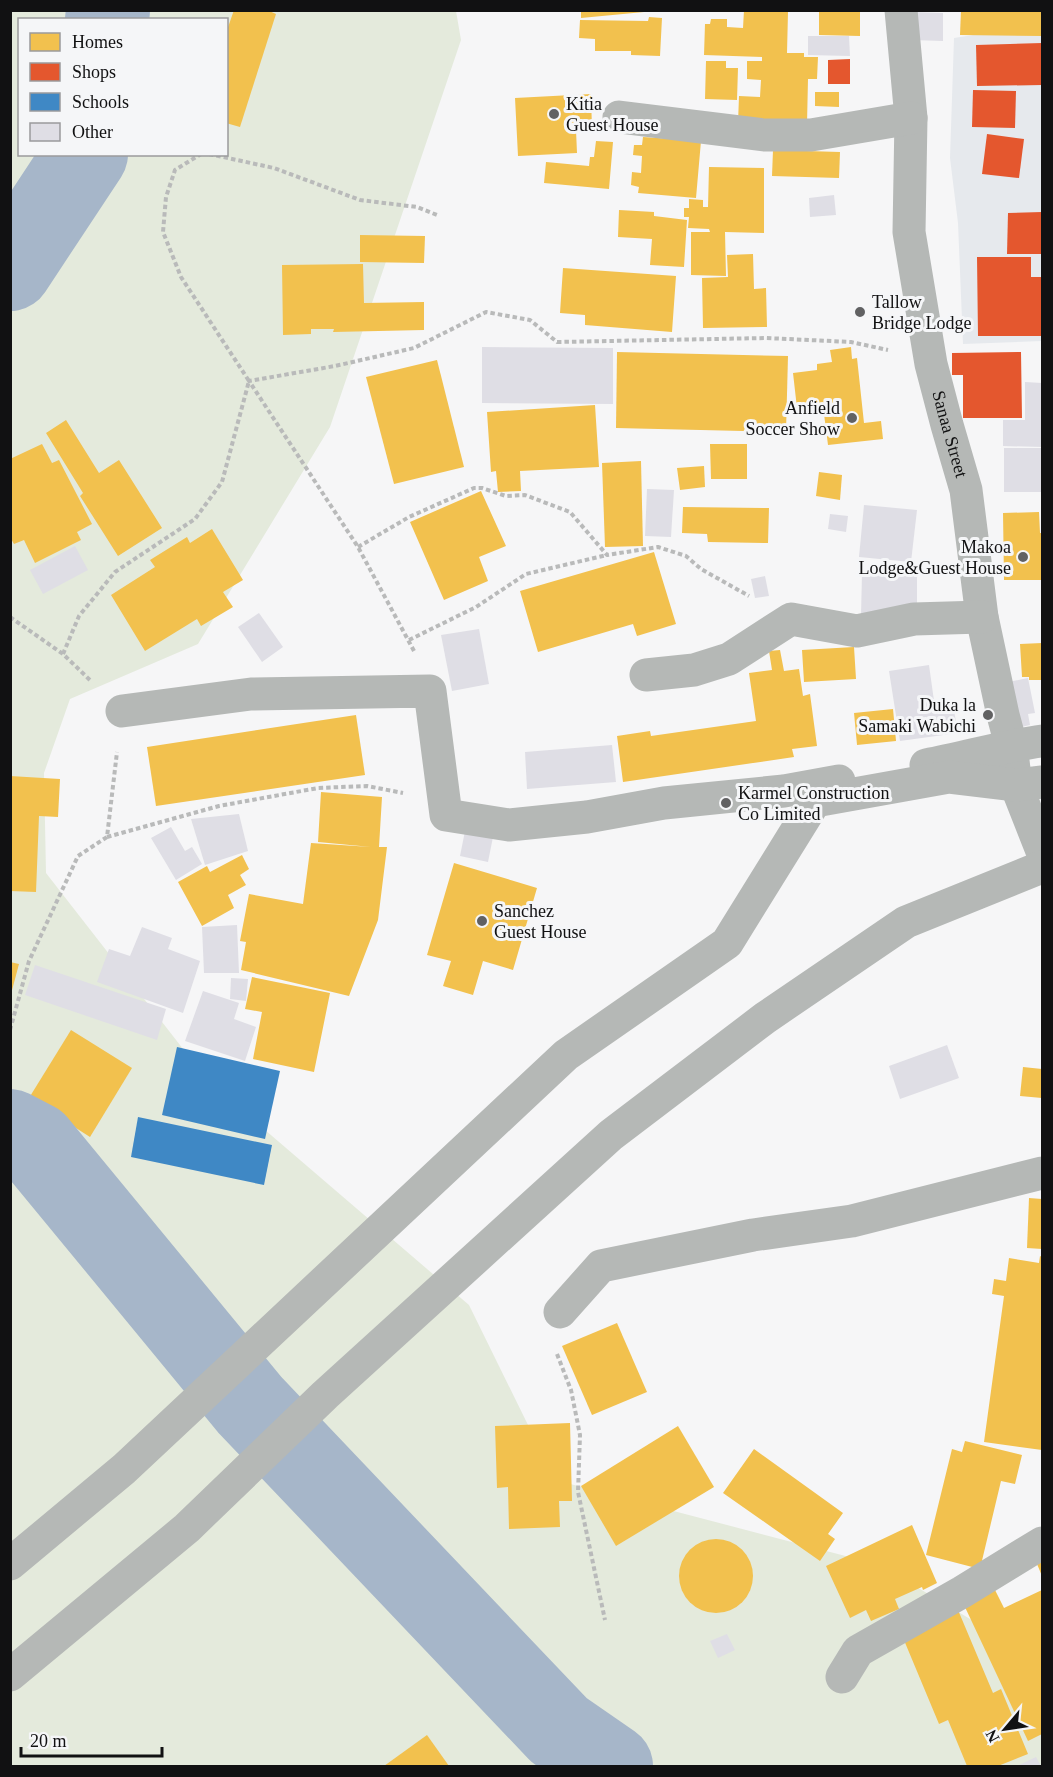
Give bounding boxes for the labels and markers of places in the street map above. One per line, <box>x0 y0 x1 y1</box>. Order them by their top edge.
place label: Kitia Guest House <box>566 94 659 135</box>
marker: Kitia Guest House <box>547 107 561 121</box>
place label: Tallow Bridge Lodge <box>872 292 971 333</box>
marker: Tallow Bridge Lodge <box>853 305 867 319</box>
place label: Anfield Soccer Show <box>746 398 840 439</box>
marker: Anfield Soccer Show <box>845 411 859 425</box>
place label: Makoa Lodge&Guest House <box>859 537 1011 578</box>
marker: Makoa Lodge&Guest House <box>1016 550 1030 564</box>
place label: Duka la Samaki Wabichi <box>858 695 976 736</box>
marker: Duka la Samaki Wabichi <box>981 708 995 722</box>
place label: Karmel Construction Co Limited <box>738 783 889 824</box>
marker: Karmel Construction Co Limited <box>719 796 733 810</box>
place label: Sanchez Guest House <box>494 901 587 942</box>
marker: Sanchez Guest House <box>475 914 489 928</box>

